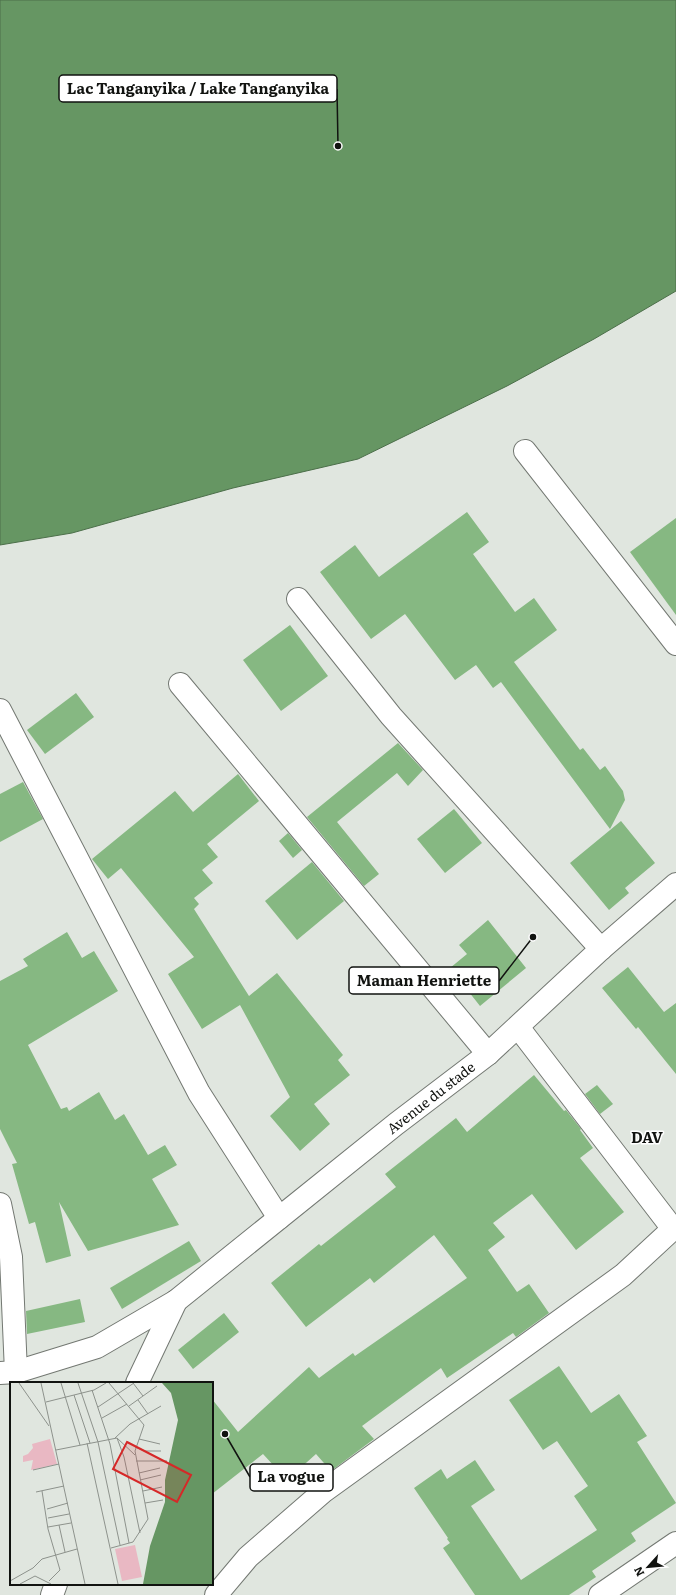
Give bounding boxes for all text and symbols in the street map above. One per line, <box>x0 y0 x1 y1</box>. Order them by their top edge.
callout: Lac Tanganyika / Lake Tanganyika <box>59 75 337 102</box>
text: Lac Tanganyika / Lake Tanganyika <box>67 76 330 99</box>
callout: Maman Henriette <box>349 967 499 994</box>
text: Maman Henriette <box>357 968 492 991</box>
street label: Avenue du stade <box>382 1056 479 1138</box>
district label: DAV <box>631 1125 663 1148</box>
inset map <box>10 1382 213 1585</box>
callout: La vogue <box>250 1464 333 1491</box>
text: La vogue <box>257 1464 325 1487</box>
north arrow <box>628 1547 668 1587</box>
text: N <box>629 1564 647 1580</box>

